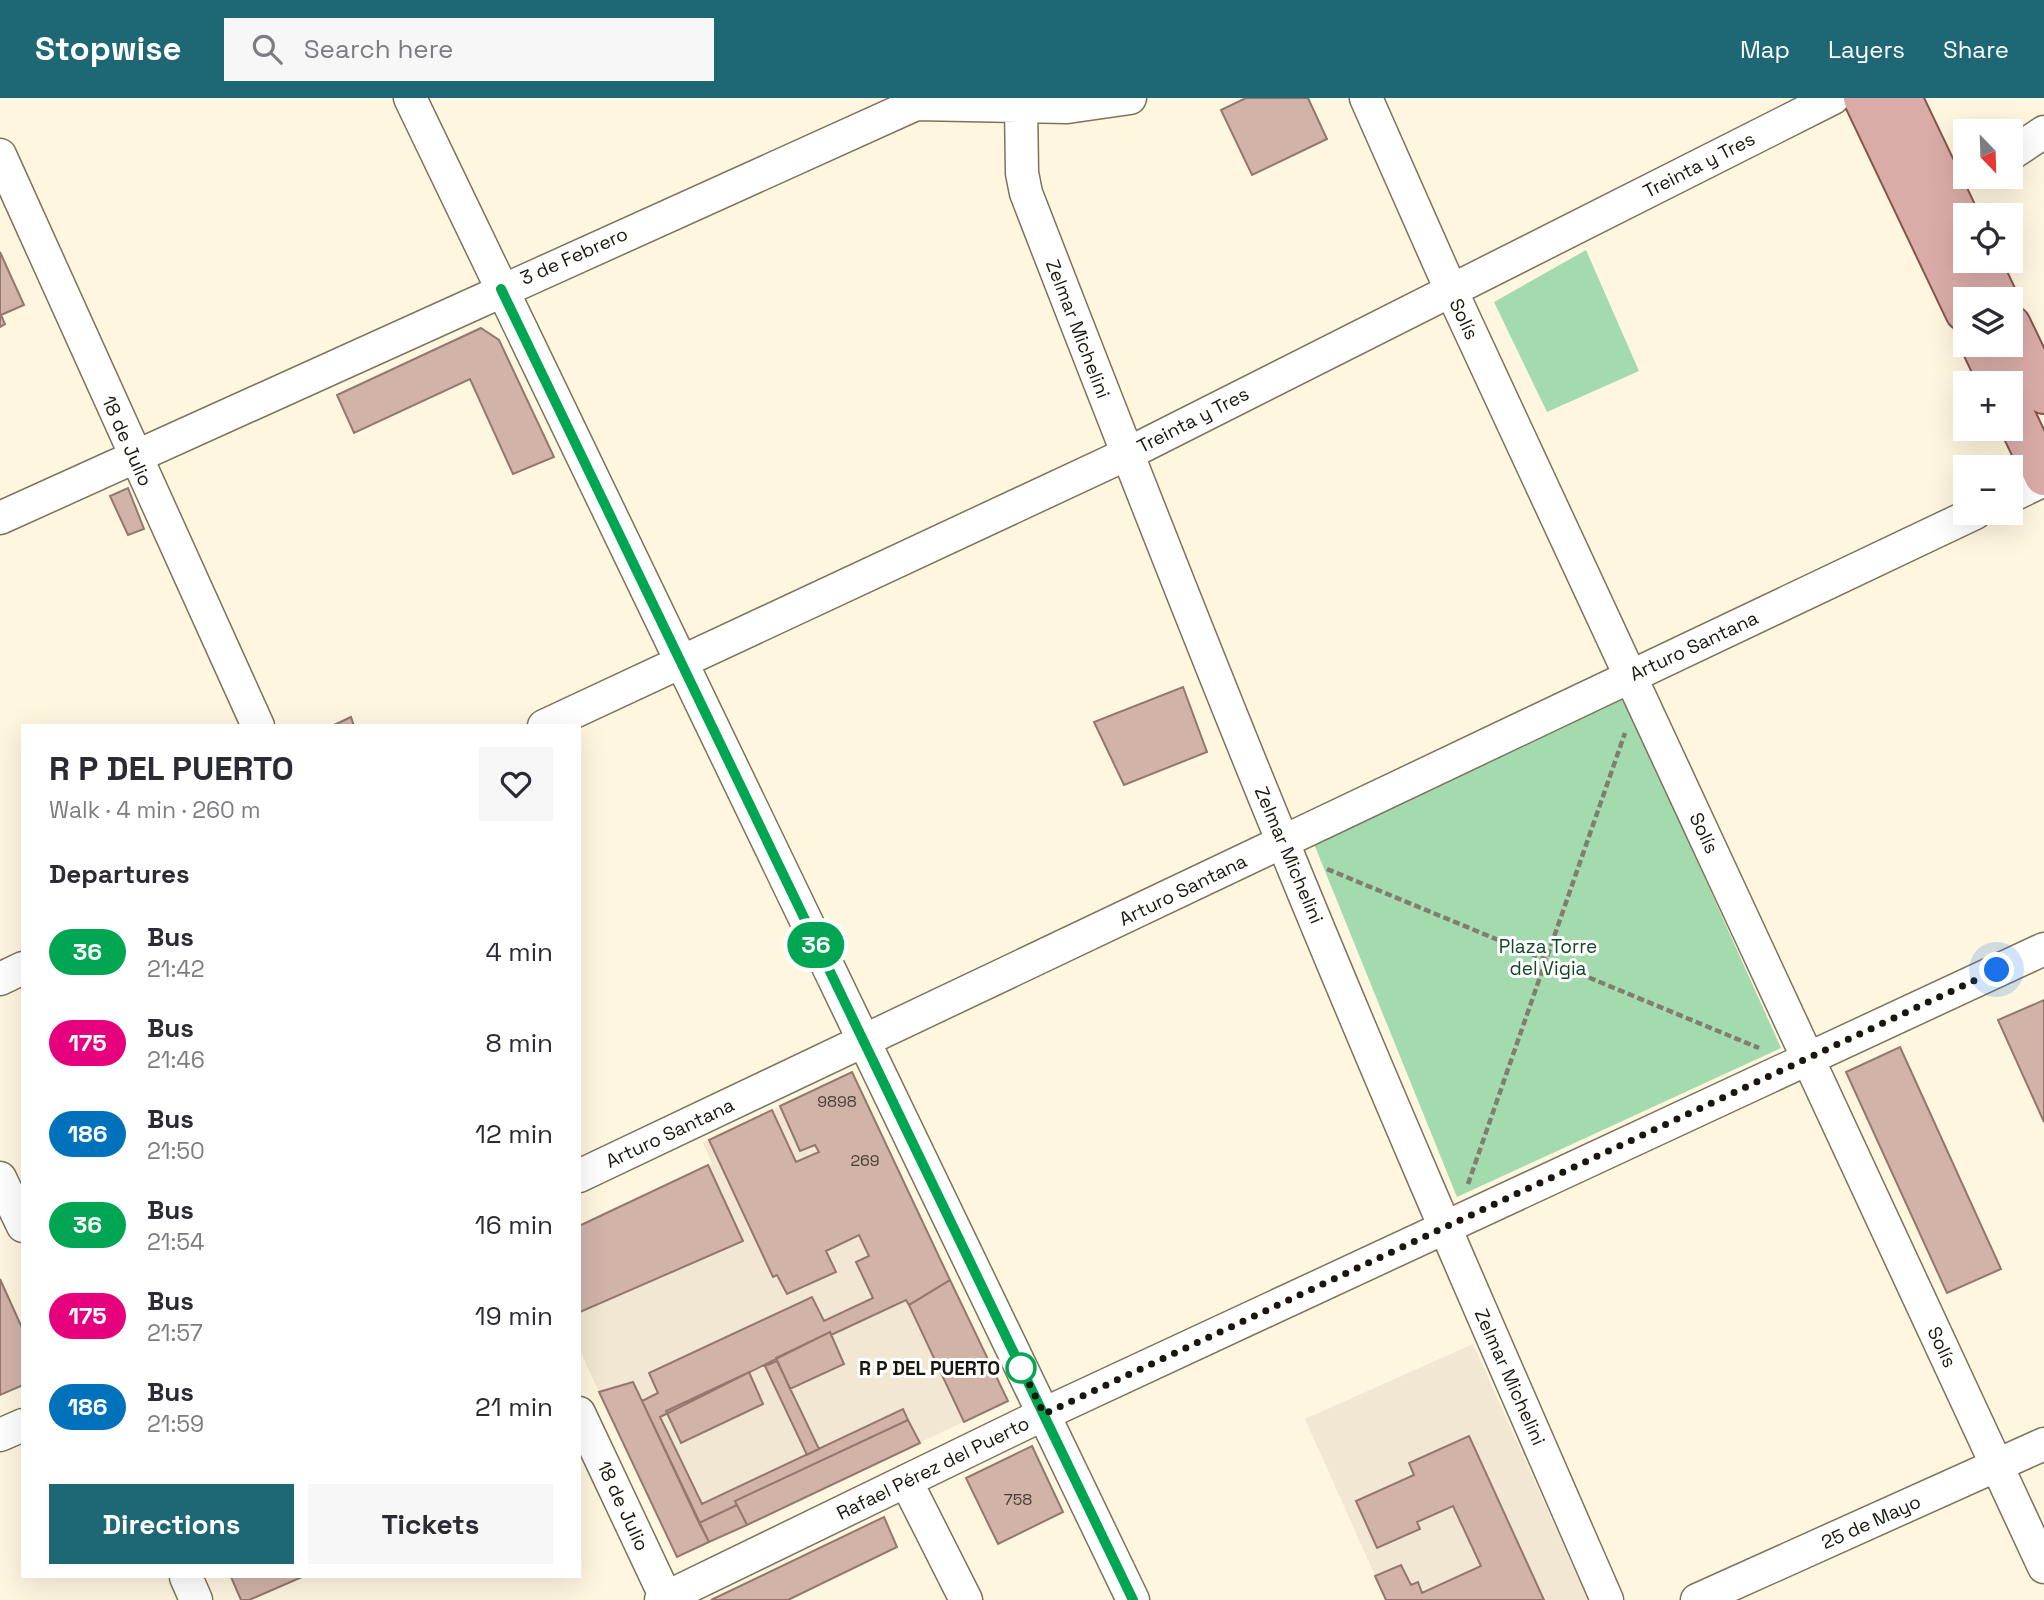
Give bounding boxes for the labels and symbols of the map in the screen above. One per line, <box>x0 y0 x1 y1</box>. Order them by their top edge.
north arrow <box>1953 119 2023 189</box>
street label: Treinta y Tres <box>1639 126 1759 204</box>
street label: 3 de Febrero <box>516 221 632 291</box>
street label: Zelmar Michelini <box>1040 256 1116 402</box>
street label: Solís <box>1444 294 1484 344</box>
street label: Treinta y Tres <box>1133 381 1253 459</box>
street label: 18 de Julio <box>96 392 158 490</box>
street label: Arturo Santana <box>1626 605 1762 687</box>
street label: Zelmar Michelini <box>1249 783 1329 927</box>
street label: Solís <box>1684 808 1724 858</box>
street label: Arturo Santana <box>1115 848 1251 932</box>
line badge: 36 <box>784 922 848 968</box>
park label: Plaza Torre del Vigia <box>1499 934 1597 981</box>
your location <box>1979 952 2014 987</box>
house number: 9898 <box>817 1091 857 1112</box>
street label: Arturo Santana <box>602 1092 738 1174</box>
house number: 269 <box>850 1150 880 1171</box>
street label: Zelmar Michelini <box>1469 1305 1551 1449</box>
street label: Solís <box>1922 1322 1962 1372</box>
marker: R P DEL PUERTO <box>1006 1353 1036 1383</box>
place label: R P DEL PUERTO <box>859 1356 1000 1381</box>
street label: Rafael Pérez del Puerto <box>832 1410 1034 1526</box>
street label: 18 de Julio <box>591 1457 655 1555</box>
house number: 758 <box>1004 1489 1032 1510</box>
street label: 25 de Mayo <box>1817 1489 1925 1555</box>

